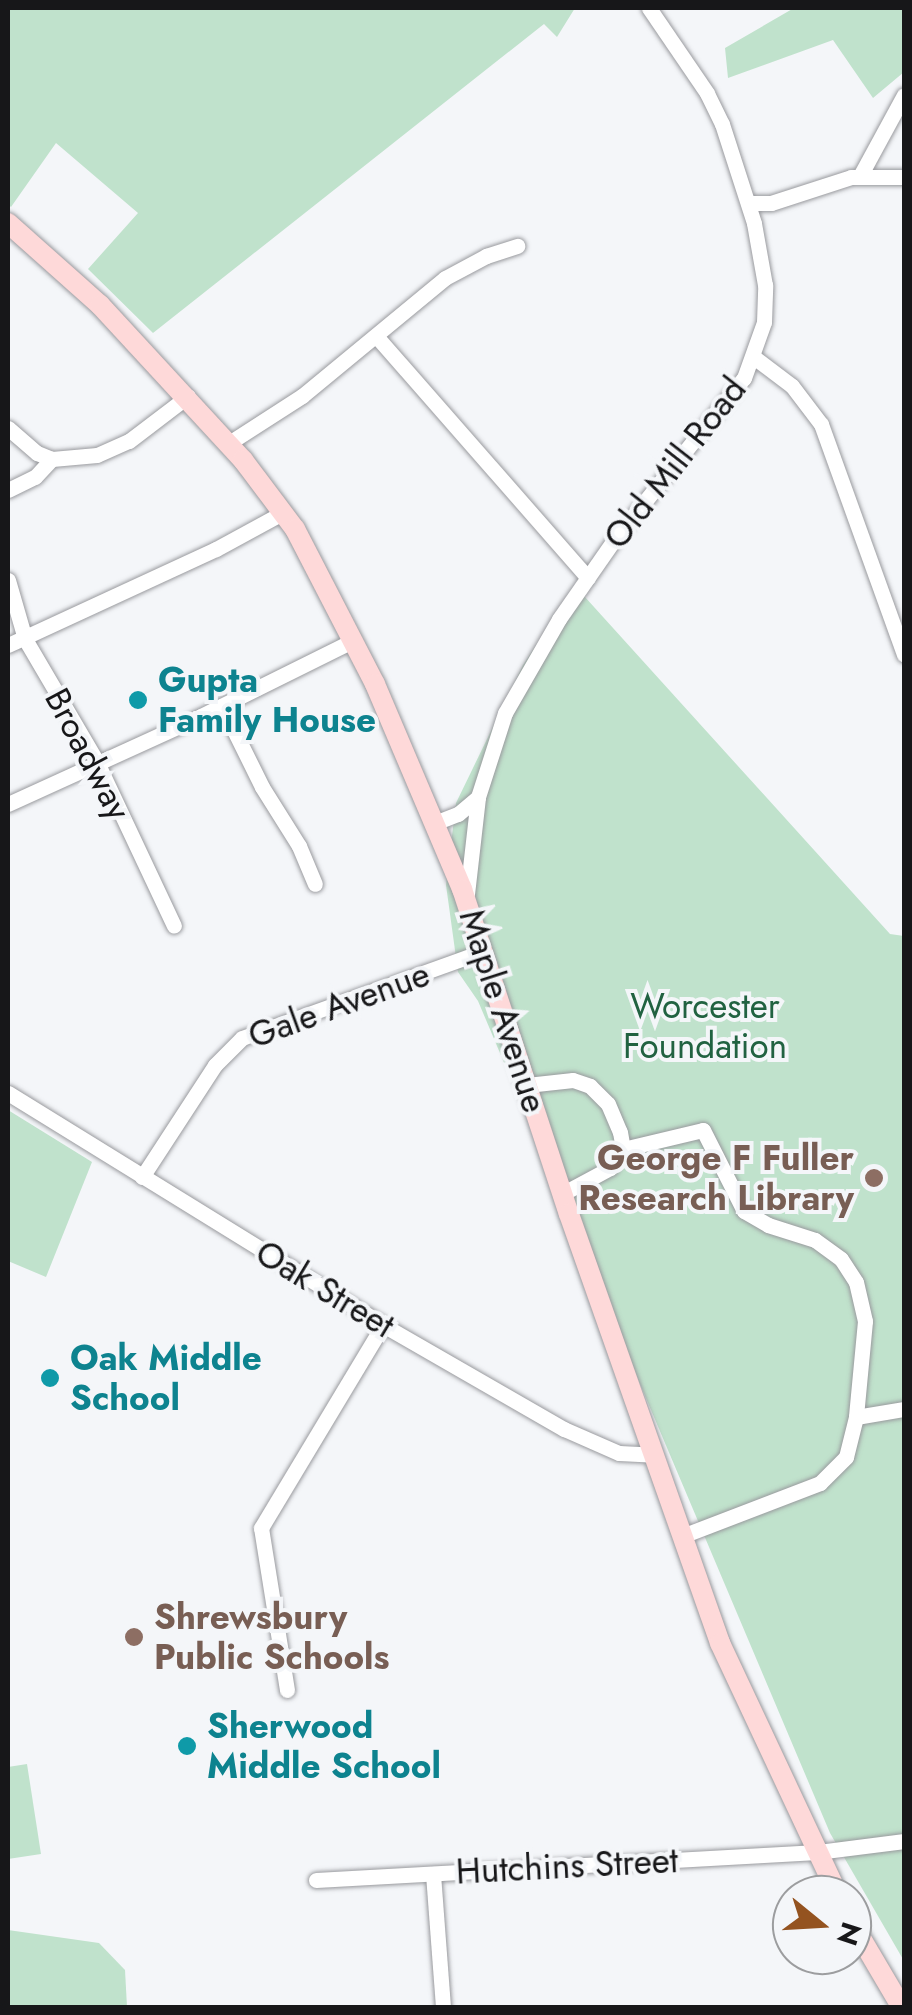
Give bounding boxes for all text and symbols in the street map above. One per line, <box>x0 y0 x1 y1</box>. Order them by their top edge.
street label: Old Mill Road <box>595 369 755 557</box>
place label: Gupta Family House <box>158 659 376 741</box>
street label: Broadway <box>36 681 140 827</box>
marker: Gupta Family House <box>127 689 149 711</box>
street label: Maple Avenue <box>450 904 556 1118</box>
street label: Gale Avenue <box>243 953 435 1057</box>
park label: Worcester Foundation <box>623 985 787 1067</box>
place label: George F Fuller Research Library <box>578 1137 854 1219</box>
marker: George F Fuller Research Library <box>863 1167 885 1189</box>
street label: Oak Street <box>248 1231 402 1347</box>
place label: Oak Middle School <box>70 1337 262 1419</box>
marker: Oak Middle School <box>39 1367 61 1389</box>
place label: Shrewsbury Public Schools <box>154 1596 390 1678</box>
marker: Shrewsbury Public Schools <box>123 1626 145 1648</box>
place label: Sherwood Middle School <box>207 1705 441 1787</box>
marker: Sherwood Middle School <box>176 1735 198 1757</box>
street label: Hutchins Street <box>455 1839 679 1893</box>
north arrow <box>772 1875 872 1975</box>
text: N <box>826 1917 872 1951</box>

